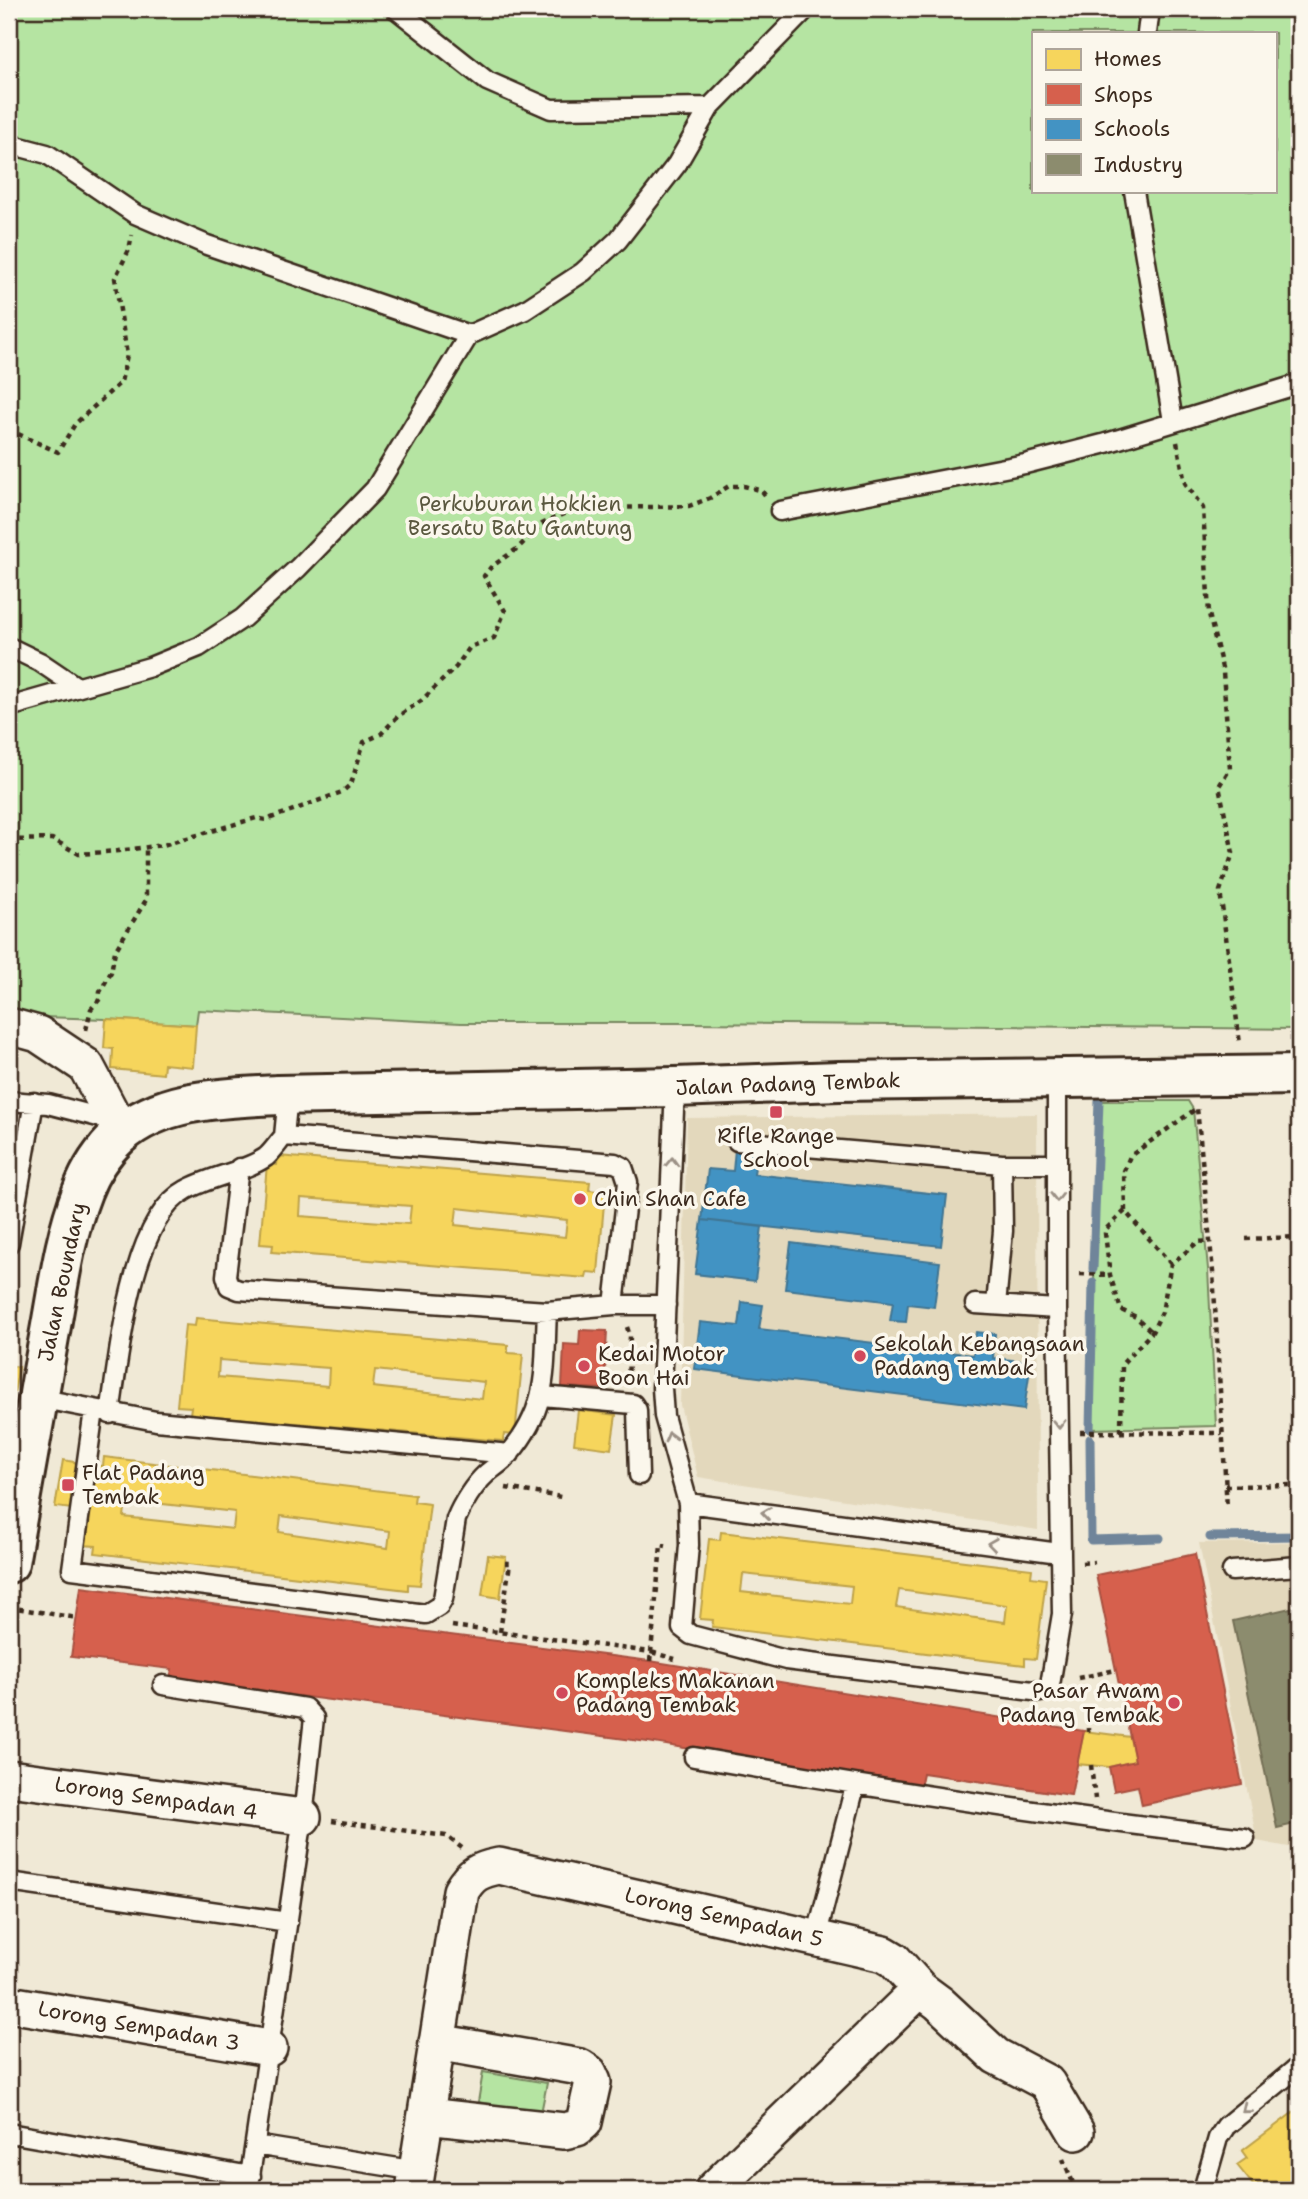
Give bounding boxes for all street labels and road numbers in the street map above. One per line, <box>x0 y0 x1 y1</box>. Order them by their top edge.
street label: Jalan Padang Tembak <box>675 1066 901 1102</box>
street label: Jalan Boundary <box>31 1200 93 1364</box>
street label: Lorong Sempadan 4 <box>53 1770 259 1826</box>
street label: Lorong Sempadan 5 <box>622 1881 826 1953</box>
street label: Lorong Sempadan 3 <box>36 1994 242 2058</box>

